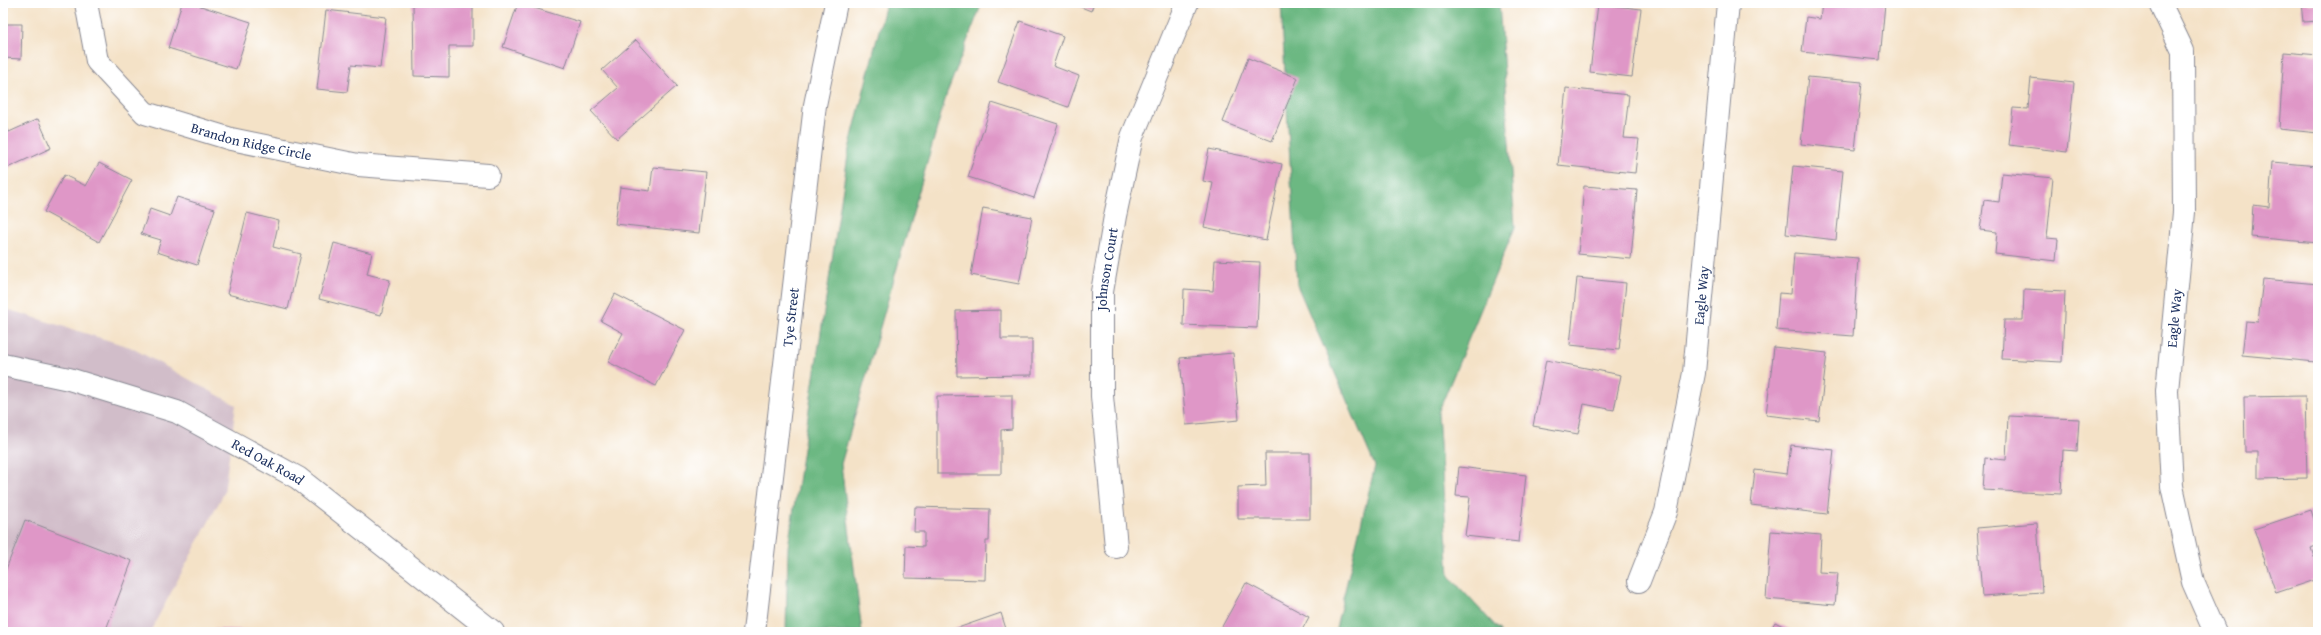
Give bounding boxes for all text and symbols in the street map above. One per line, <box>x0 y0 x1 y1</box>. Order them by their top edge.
street label: Brandon Ridge Circle <box>189 117 314 165</box>
street label: Johnson Court <box>1092 226 1123 313</box>
street label: Eagle Way <box>1688 265 1714 326</box>
street label: Tye Street <box>777 286 804 348</box>
street label: Eagle Way <box>2161 288 2187 348</box>
street label: Red Oak Road <box>228 434 309 490</box>

